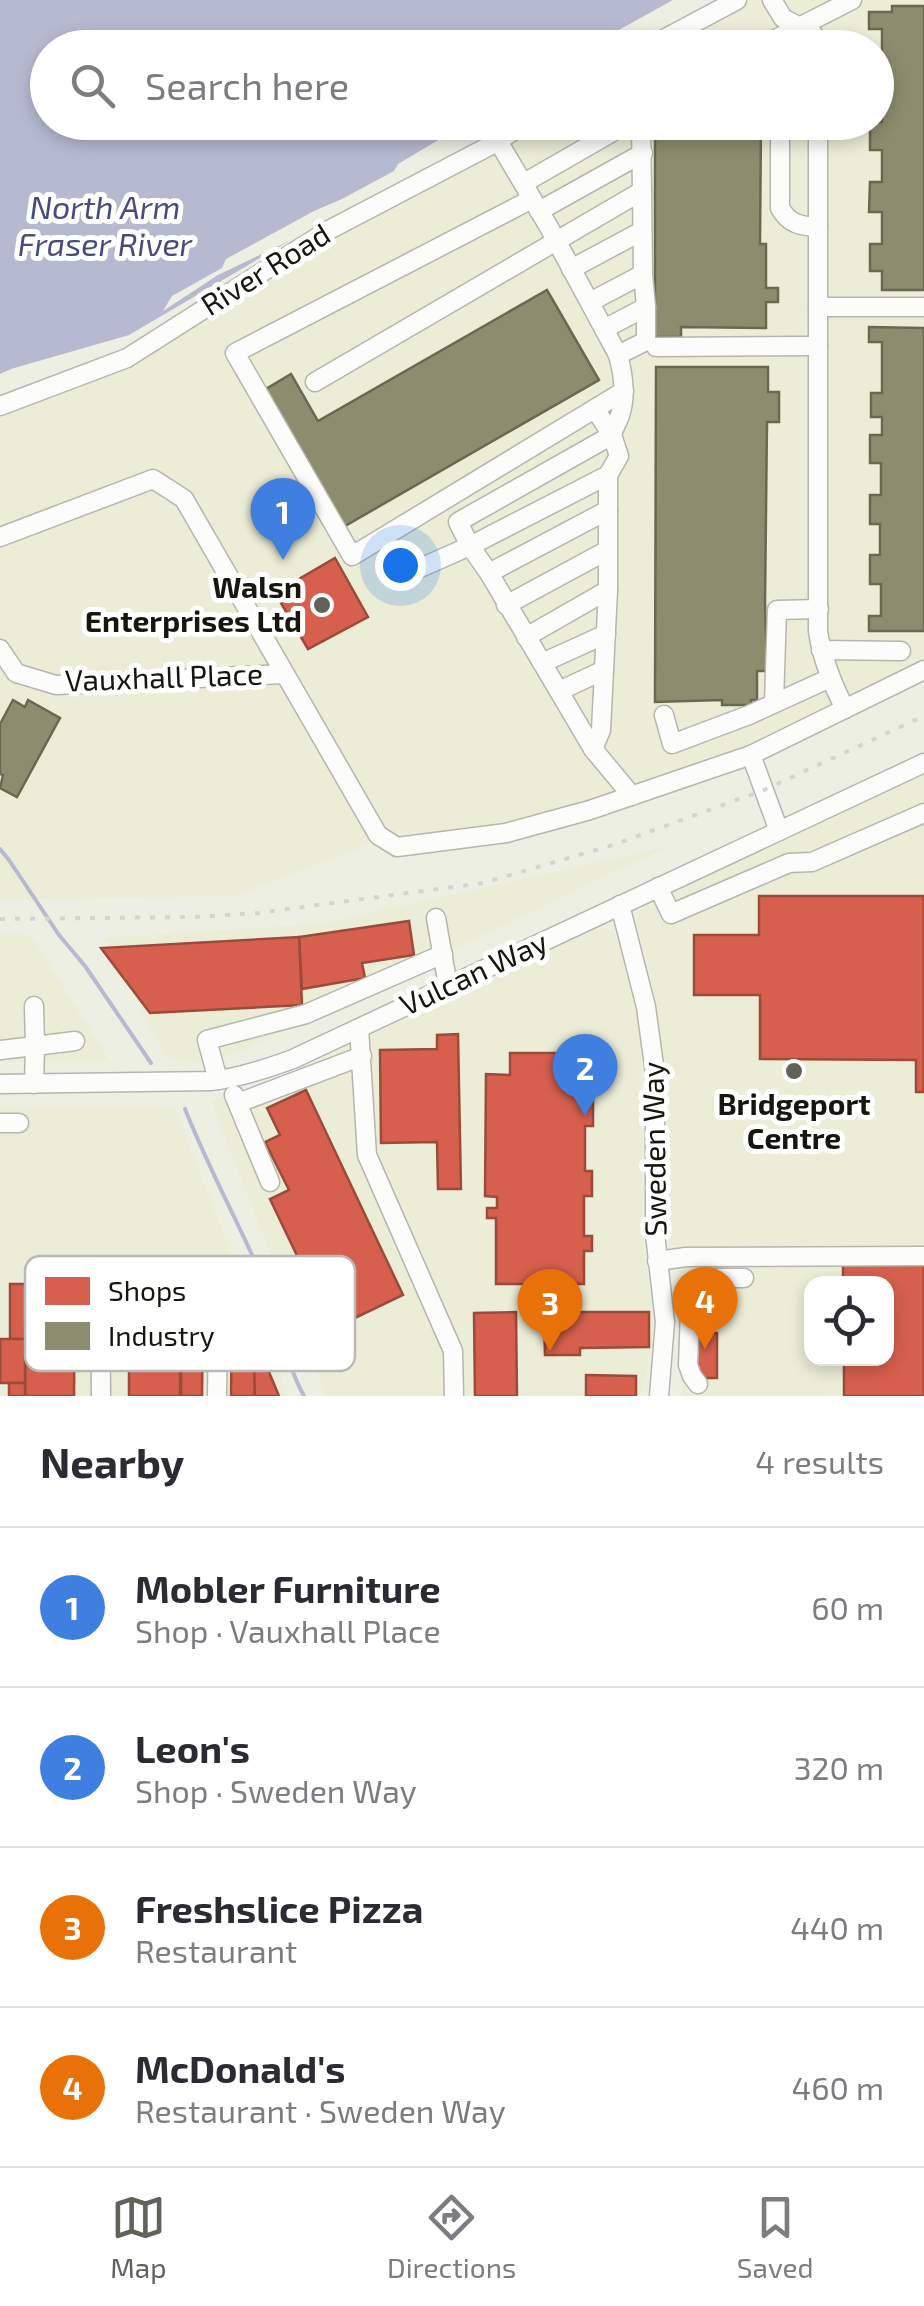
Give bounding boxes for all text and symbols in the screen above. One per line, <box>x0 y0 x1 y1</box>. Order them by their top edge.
search box <box>30 30 894 140</box>
icon: search <box>65 58 120 113</box>
text: Search here <box>145 62 349 108</box>
water label: North Arm Fraser River <box>18 187 194 262</box>
street label: River Road <box>194 215 336 322</box>
pin: 1 <box>250 478 316 560</box>
your location <box>375 540 426 591</box>
place label: Walsn Enterprises Ltd <box>85 568 302 638</box>
marker: Walsn Enterprises Ltd <box>311 594 333 616</box>
street label: Vauxhall Place <box>64 655 264 697</box>
street label: Vulcan Way <box>394 922 553 1022</box>
pin: 2 <box>552 1034 618 1116</box>
marker: Bridgeport Centre <box>783 1060 805 1082</box>
street label: Sweden Way <box>633 1061 673 1237</box>
place label: Bridgeport Centre <box>717 1085 871 1155</box>
legend <box>25 1256 355 1371</box>
pin: 4 <box>672 1266 738 1349</box>
pin: 3 <box>518 1268 582 1351</box>
text: Shops <box>108 1273 186 1307</box>
map controls <box>804 1276 894 1366</box>
button: locate <box>804 1276 894 1366</box>
text: Industry <box>108 1318 215 1352</box>
text: Nearby <box>40 1436 184 1486</box>
text: 4 results <box>755 1442 884 1480</box>
text: Mobler Furniture <box>135 1565 441 1611</box>
text: 1 <box>66 1588 79 1626</box>
text: 60 m <box>811 1588 884 1626</box>
text: Shop · Vauxhall Place <box>135 1611 441 1649</box>
text: Leon's <box>135 1725 250 1771</box>
text: 2 <box>63 1748 82 1786</box>
text: 320 m <box>794 1748 884 1786</box>
text: Shop · Sweden Way <box>135 1771 417 1809</box>
text: Freshslice Pizza <box>135 1885 423 1931</box>
text: 3 <box>63 1908 82 1946</box>
text: 440 m <box>790 1908 884 1946</box>
text: Restaurant <box>135 1931 297 1969</box>
text: McDonald's <box>135 2045 345 2091</box>
text: 4 <box>62 2068 83 2106</box>
text: 460 m <box>792 2068 884 2106</box>
text: Restaurant · Sweden Way <box>135 2091 506 2129</box>
tab: Map <box>110 2190 166 2284</box>
tab: Directions <box>387 2190 516 2284</box>
tab: Saved <box>737 2190 814 2284</box>

